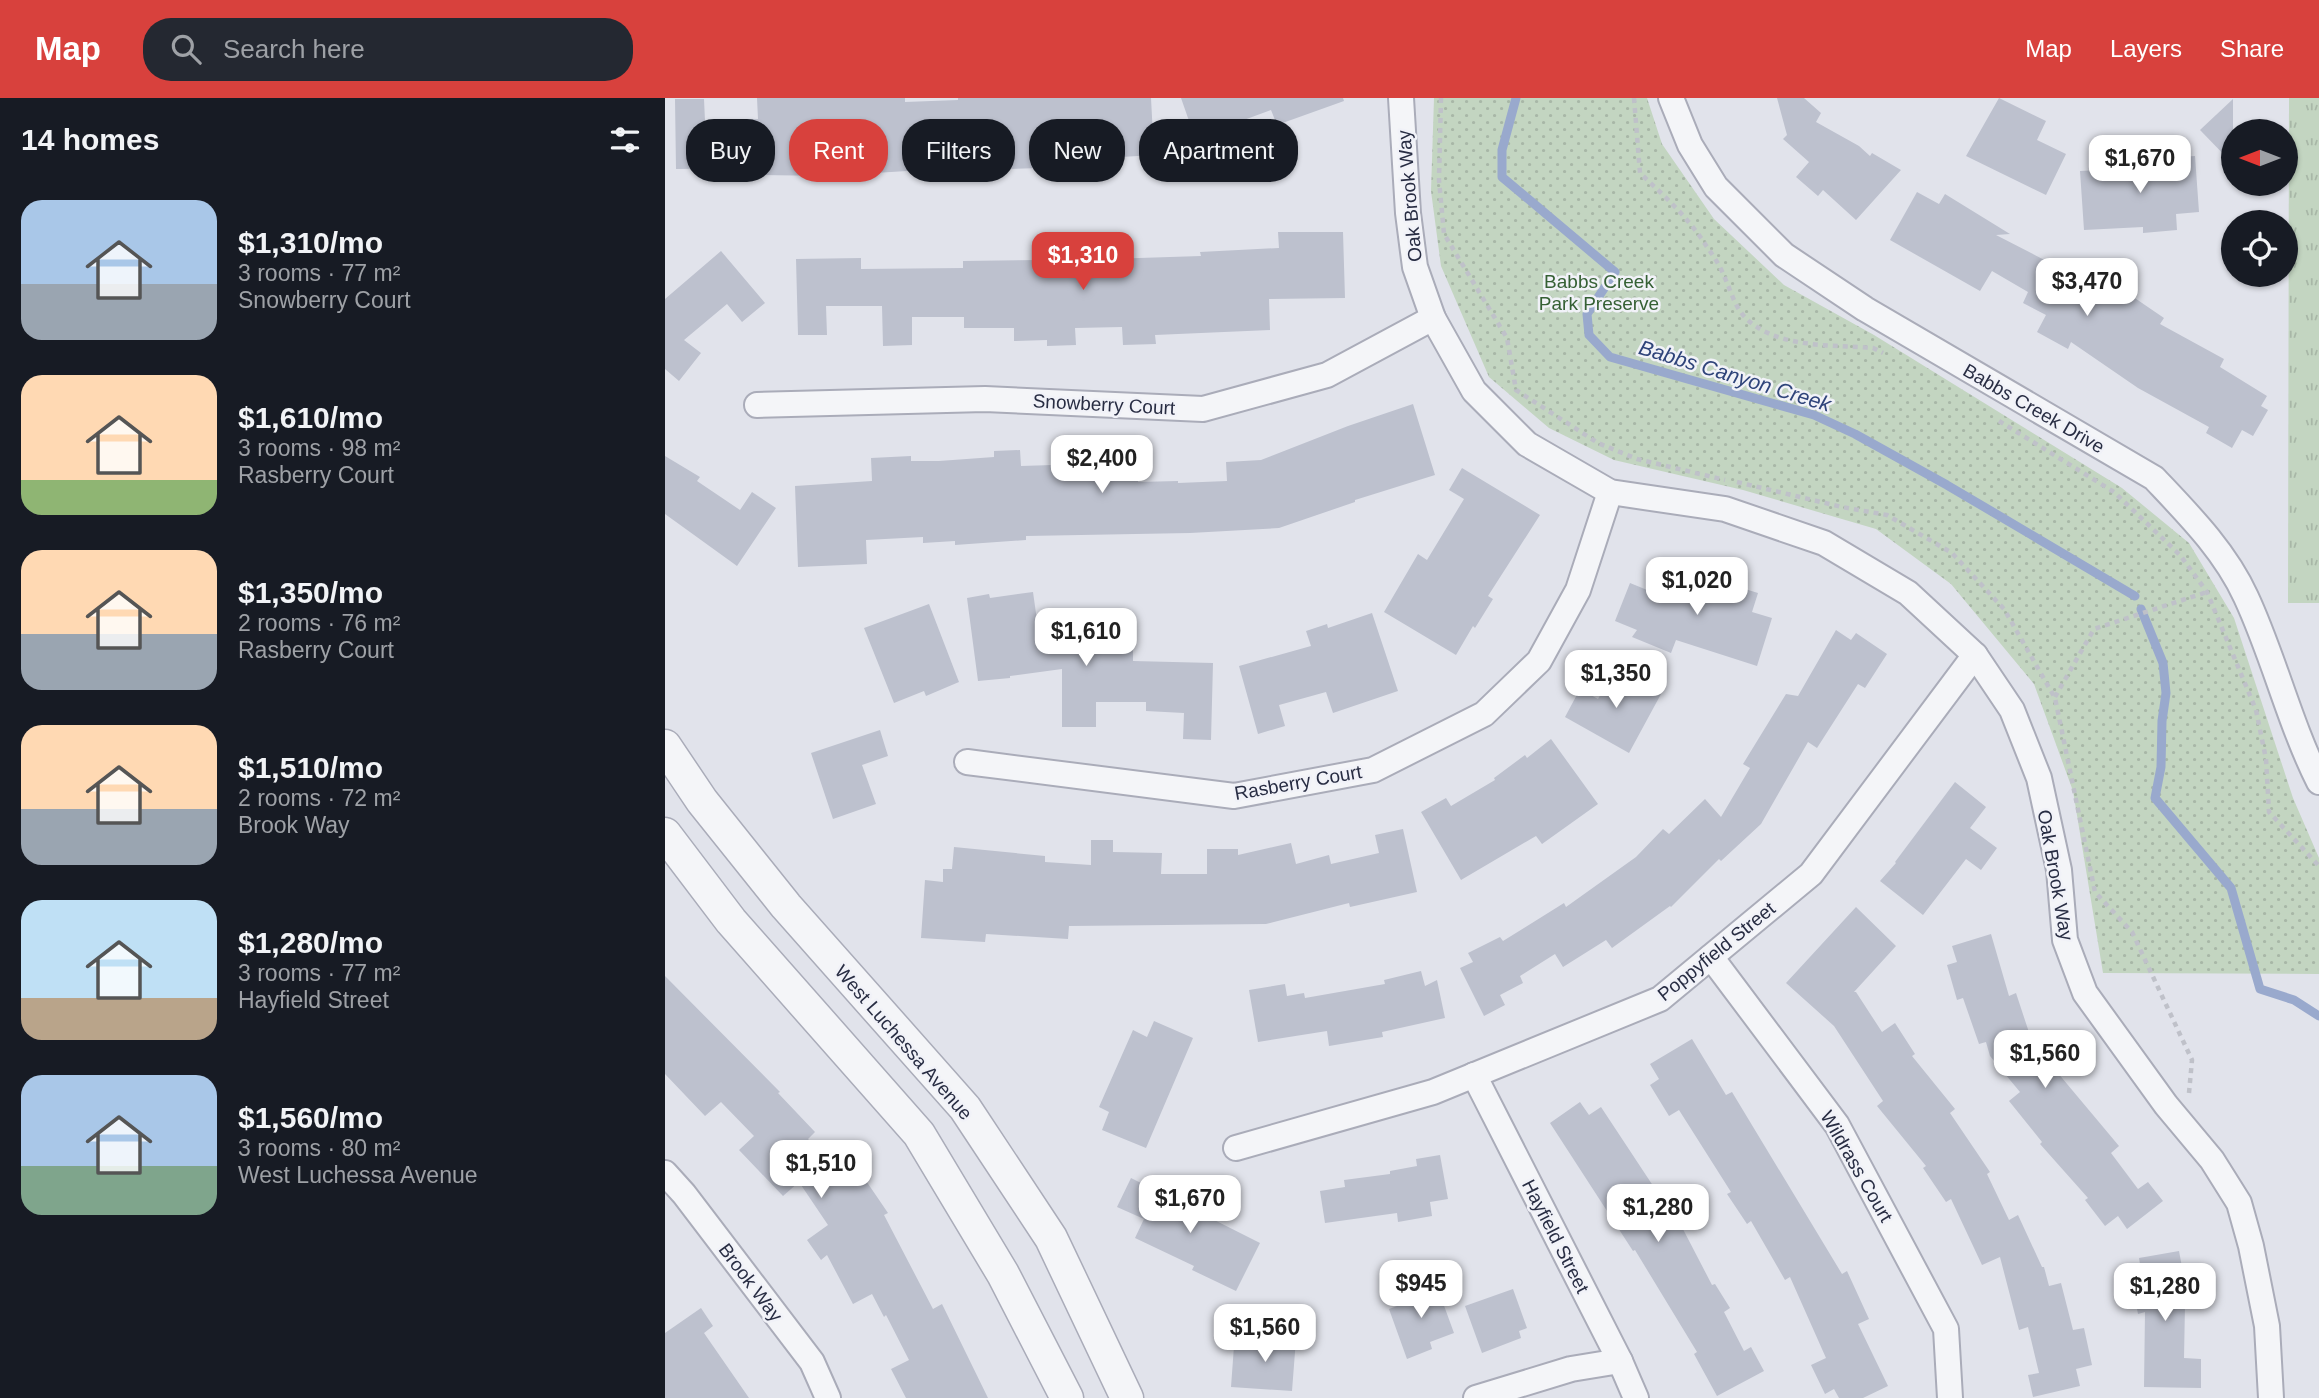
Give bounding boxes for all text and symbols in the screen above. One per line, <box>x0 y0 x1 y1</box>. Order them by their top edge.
search box <box>143 18 633 81</box>
text: Map <box>35 30 101 67</box>
icon: search <box>167 30 205 68</box>
text: Search here <box>223 34 365 64</box>
text: Map <box>2025 35 2072 62</box>
text: Layers <box>2110 35 2182 62</box>
text: Share <box>2220 35 2284 62</box>
chip: Buy <box>686 119 775 182</box>
chip: Rent <box>789 119 888 182</box>
chip: Filters <box>902 119 1015 182</box>
chip: New <box>1029 119 1125 182</box>
chip: Apartment <box>1139 119 1298 182</box>
north arrow <box>2221 119 2298 196</box>
map controls <box>2221 119 2298 287</box>
icon: filters <box>606 121 644 159</box>
text: 14 homes <box>21 123 159 156</box>
street label: Oak Brook Way <box>1393 129 1426 263</box>
pin: $1,670 <box>2083 136 2197 195</box>
text: $1,670 <box>2105 145 2175 171</box>
button: locate <box>2221 210 2298 287</box>
text: $1,310/mo <box>238 226 383 259</box>
icon: home <box>77 228 161 312</box>
pin: $1,310 <box>1026 232 1140 292</box>
text: $1,310 <box>1048 242 1118 268</box>
pin: $3,470 <box>2030 258 2144 318</box>
text: 3 rooms · 77 m² <box>238 260 400 286</box>
text: $3,470 <box>2052 268 2122 294</box>
park label: Babbs Creek Park Preserve <box>1539 271 1659 314</box>
text: Snowberry Court <box>238 287 411 313</box>
water label: Babbs Canyon Creek <box>1636 335 1835 416</box>
street label: Babbs Creek Drive <box>1959 359 2108 457</box>
street label: Snowberry Court <box>1032 390 1176 419</box>
text: $1,610/mo <box>238 401 383 434</box>
icon: home <box>77 403 161 487</box>
text: 3 rooms · 98 m² <box>238 435 400 461</box>
pin: $2,400 <box>1045 436 1159 495</box>
text: $2,400 <box>1067 445 1137 471</box>
text: Rasberry Court <box>238 462 394 488</box>
pin: $1,020 <box>1640 558 1754 617</box>
text: $1,020 <box>1662 567 1732 593</box>
text: $1,350/mo <box>238 576 383 609</box>
icon: home <box>77 578 161 662</box>
pin: $1,610 <box>1029 608 1143 668</box>
text: 2 rooms · 76 m² <box>238 610 400 636</box>
text: $1,610 <box>1051 618 1121 644</box>
text: Rasberry Court <box>238 637 394 663</box>
pin: $1,350 <box>1559 650 1673 710</box>
text: $1,350 <box>1581 660 1651 686</box>
text: $1,510/mo <box>238 751 383 784</box>
icon: home <box>77 753 161 837</box>
street label: Rasberry Court <box>1233 761 1364 804</box>
text: 2 rooms · 72 m² <box>238 785 400 811</box>
street label: Oak Brook Way <box>2034 808 2077 943</box>
text: Brook Way <box>238 812 350 838</box>
street label: Poppyfield Street <box>1653 897 1780 1005</box>
text: $1,280/mo <box>238 926 383 959</box>
icon: home <box>77 928 161 1012</box>
text: 3 rooms · 77 m² <box>238 960 400 986</box>
street label: West Luchessa Avenue <box>831 961 976 1124</box>
text: Hayfield Street <box>238 987 389 1013</box>
pin: $1,560 <box>1988 1030 2102 1090</box>
text: $1,560 <box>2010 1040 2080 1066</box>
text: $1,560/mo <box>238 1101 383 1134</box>
icon: home <box>77 1103 161 1187</box>
street label: Wildrass Court <box>1816 1107 1897 1226</box>
text: 3 rooms · 80 m² <box>238 1135 400 1161</box>
pin: $1,510 <box>764 1140 878 1200</box>
text: $1,510 <box>786 1150 856 1176</box>
text: West Luchessa Avenue <box>238 1162 478 1188</box>
pin: $1,670 <box>1133 1176 1247 1235</box>
street label: Hayfield Street <box>1518 1176 1594 1297</box>
pin: $1,280 <box>1601 1184 1715 1244</box>
text: $1,670 <box>1155 1185 1225 1211</box>
text: $1,280 <box>1623 1194 1693 1220</box>
street label: Brook Way <box>714 1239 787 1326</box>
pin: $945 <box>1380 1260 1462 1320</box>
pin: $1,280 <box>2108 1264 2222 1323</box>
text: $945 <box>1395 1270 1447 1296</box>
text: $1,280 <box>2130 1273 2200 1299</box>
pin: $1,560 <box>1208 1304 1322 1364</box>
text: $1,560 <box>1230 1314 1300 1340</box>

